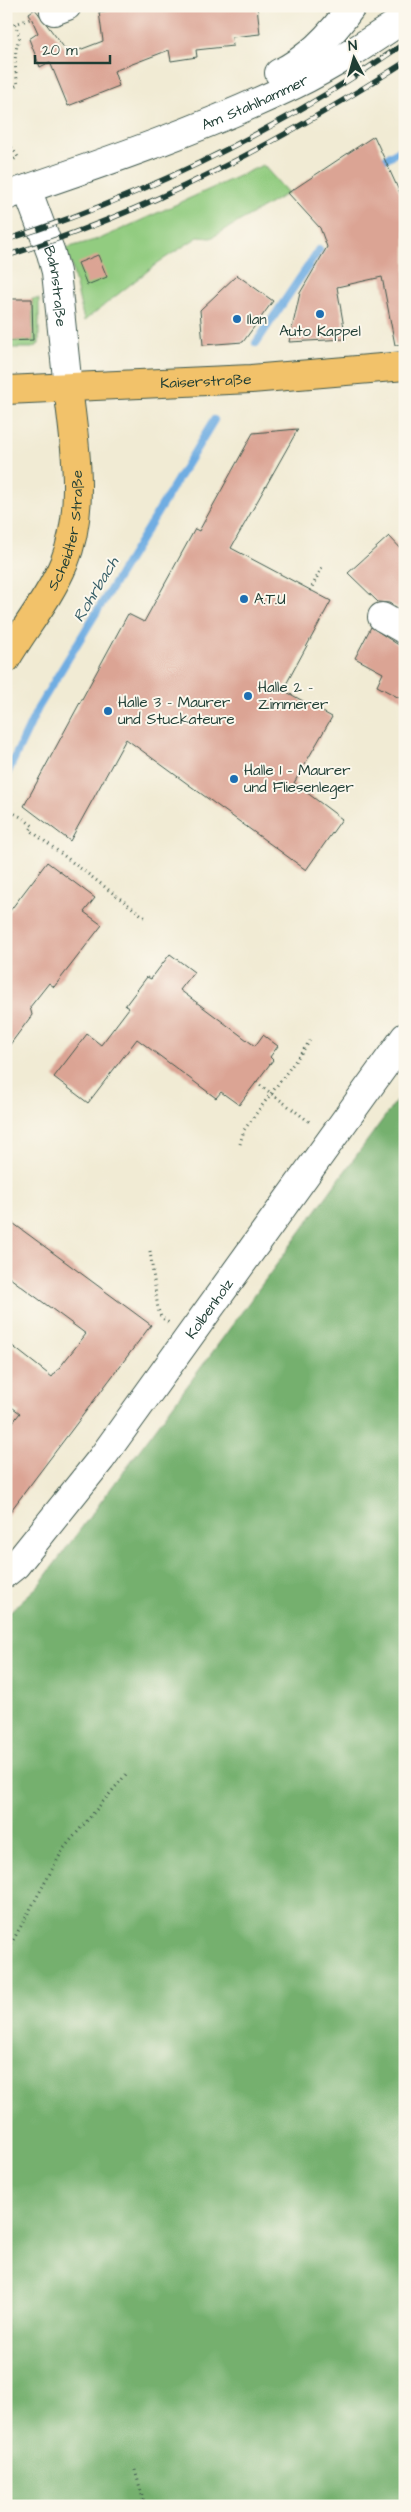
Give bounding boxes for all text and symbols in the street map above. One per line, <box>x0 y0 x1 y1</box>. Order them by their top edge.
scale bar <box>35 32 110 64</box>
north arrow <box>328 32 378 82</box>
text: N <box>347 36 358 56</box>
text: 20 m <box>42 40 78 61</box>
street label: Am Stahlhammer <box>198 69 312 136</box>
street label: Bahnstraße <box>38 243 72 328</box>
marker: Auto Kappel <box>314 308 326 320</box>
place label: Ilan <box>247 309 267 330</box>
marker: Ilan <box>231 313 243 325</box>
place label: Auto Kappel <box>279 321 361 342</box>
street label: Kaiserstraße <box>160 369 252 394</box>
street label: Scheidter Straße <box>42 470 88 594</box>
water label: Rohrbach <box>68 552 124 626</box>
place label: A.T.U <box>254 589 286 610</box>
marker: A.T.U <box>238 593 250 605</box>
place label: Halle 2 - Zimmerer <box>258 677 328 715</box>
marker: Halle 2 - Zimmerer <box>242 690 254 702</box>
place label: Halle 3 - Maurer und Stuckateure <box>118 692 235 730</box>
marker: Halle 3 - Maurer und Stuckateure <box>102 705 114 717</box>
place label: Halle 1 - Maurer und Fliesenleger <box>244 760 354 799</box>
marker: Halle 1 - Maurer und Fliesenleger <box>228 773 240 785</box>
street label: Kolbenholz <box>181 1274 239 1343</box>

